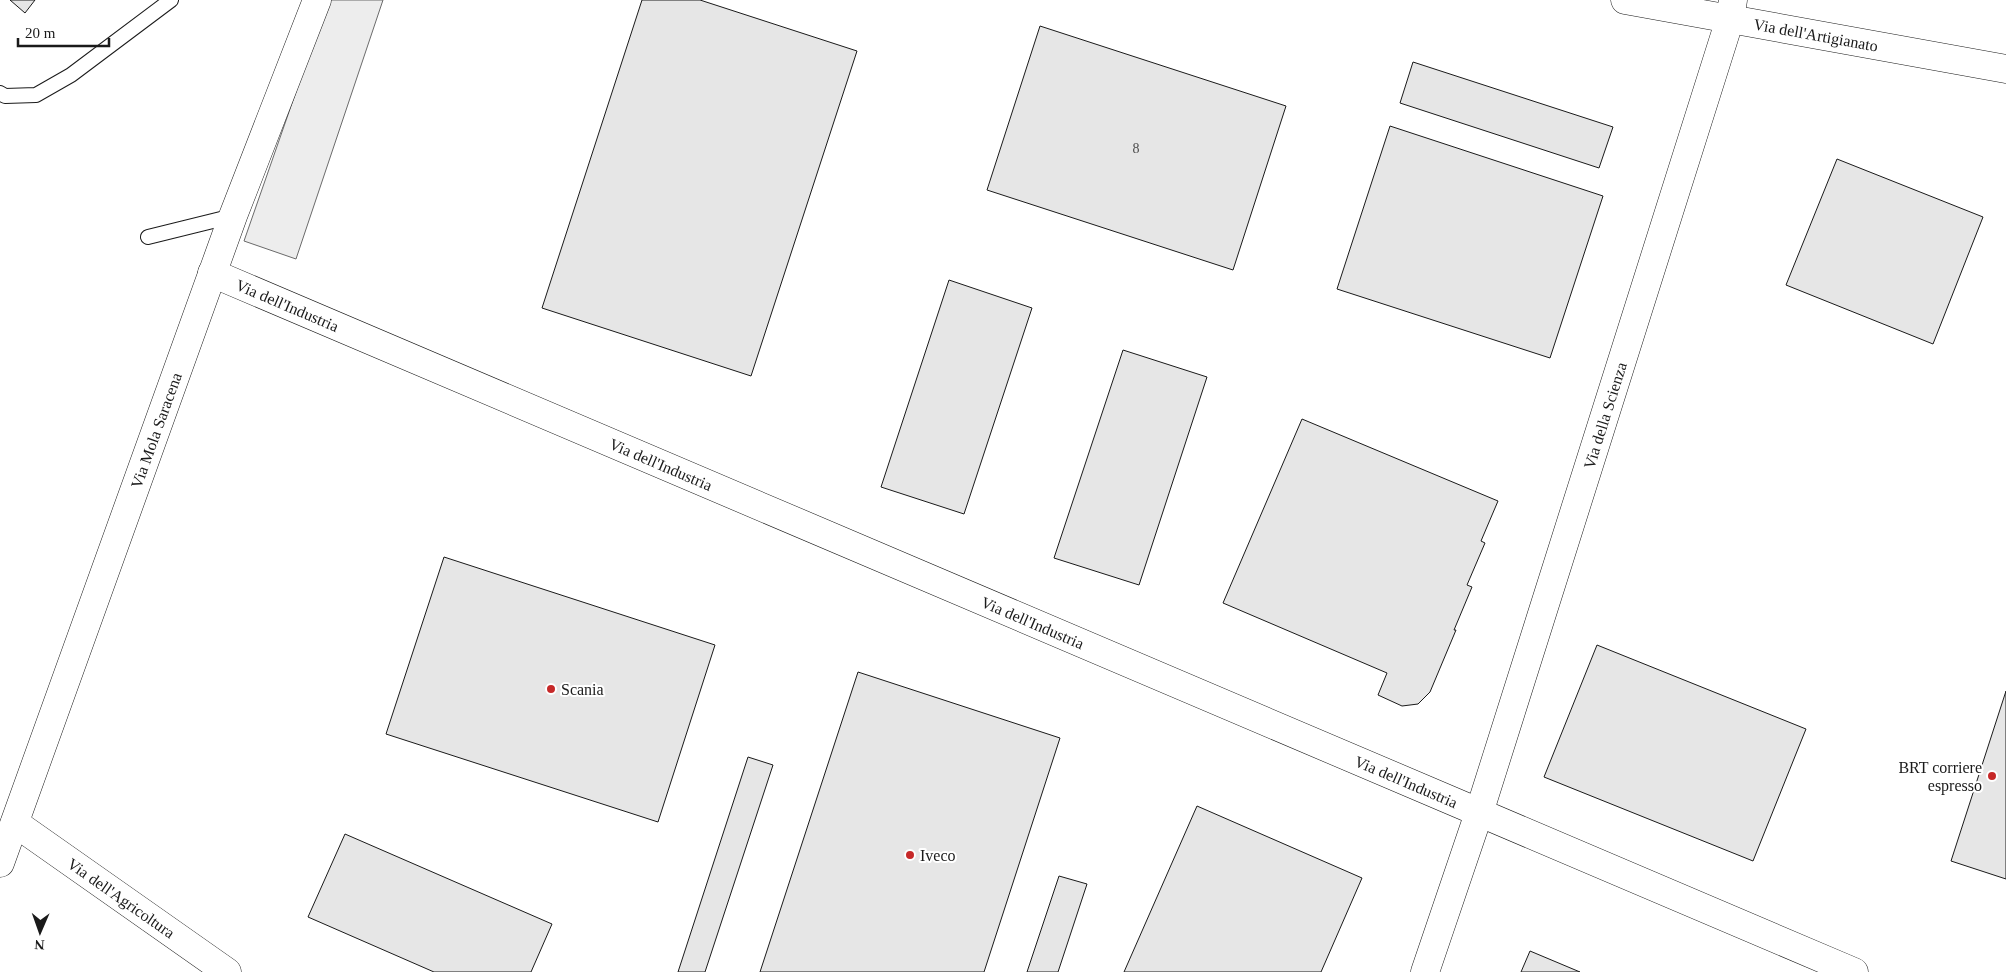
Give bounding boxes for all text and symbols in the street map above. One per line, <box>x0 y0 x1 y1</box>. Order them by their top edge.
scale bar <box>18 15 109 47</box>
street label: Via dell'Artigianato <box>1752 15 1879 55</box>
text: 20 m <box>25 25 56 41</box>
house number: 8 <box>1133 141 1140 156</box>
street label: Via dell'Industria <box>233 276 341 335</box>
street label: Via della Scienza <box>1580 360 1630 471</box>
street label: Via Mola Saracena <box>128 370 185 491</box>
street label: Via dell'Industria <box>607 435 715 494</box>
street label: Via dell'Industria <box>979 593 1086 652</box>
place label: Scania <box>561 681 604 698</box>
marker: Scania <box>545 683 557 695</box>
street label: Via dell'Industria <box>1352 753 1460 811</box>
place label: BRT corriere espresso <box>1898 759 1982 795</box>
marker: BRT corriere espresso <box>1986 770 1998 782</box>
place label: Iveco <box>920 847 956 864</box>
marker: Iveco <box>904 849 916 861</box>
street label: Via dell'Agricoltura <box>64 855 178 942</box>
north arrow <box>15 907 65 957</box>
text: N <box>34 937 45 952</box>

